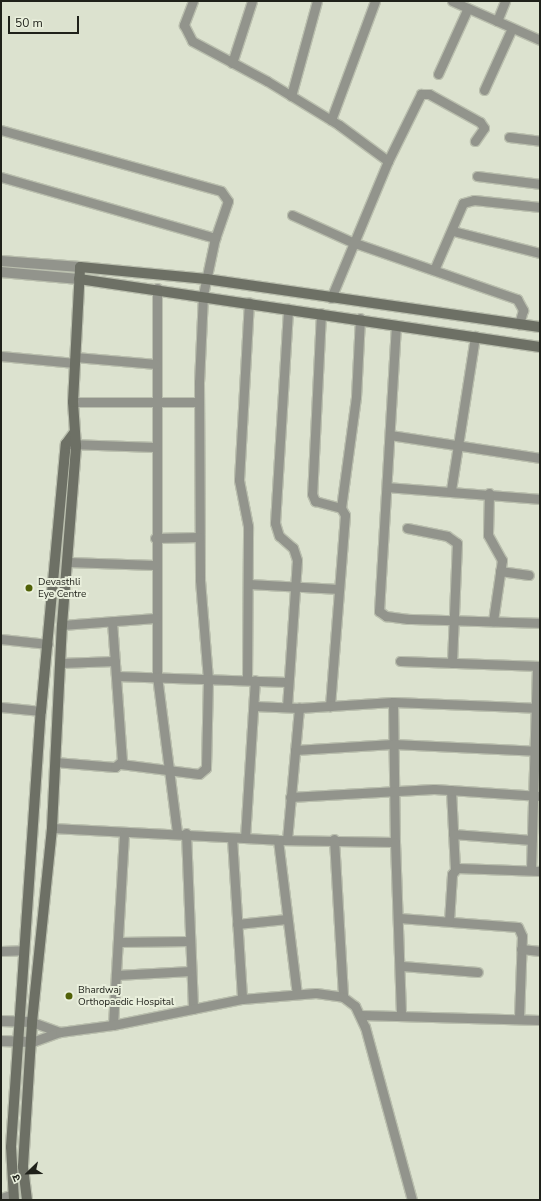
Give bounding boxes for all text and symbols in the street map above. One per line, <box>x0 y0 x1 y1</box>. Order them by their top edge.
scale bar <box>10 8 81 34</box>
text: 50 m <box>15 15 43 31</box>
place label: Devasthli Eye Centre <box>38 576 86 600</box>
marker: Devasthli Eye Centre <box>23 582 35 594</box>
place label: Bhardwaj Orthopaedic Hospital <box>78 984 174 1008</box>
marker: Bhardwaj Orthopaedic Hospital <box>63 990 75 1002</box>
north arrow <box>8 1153 48 1193</box>
text: उ <box>8 1172 25 1184</box>

